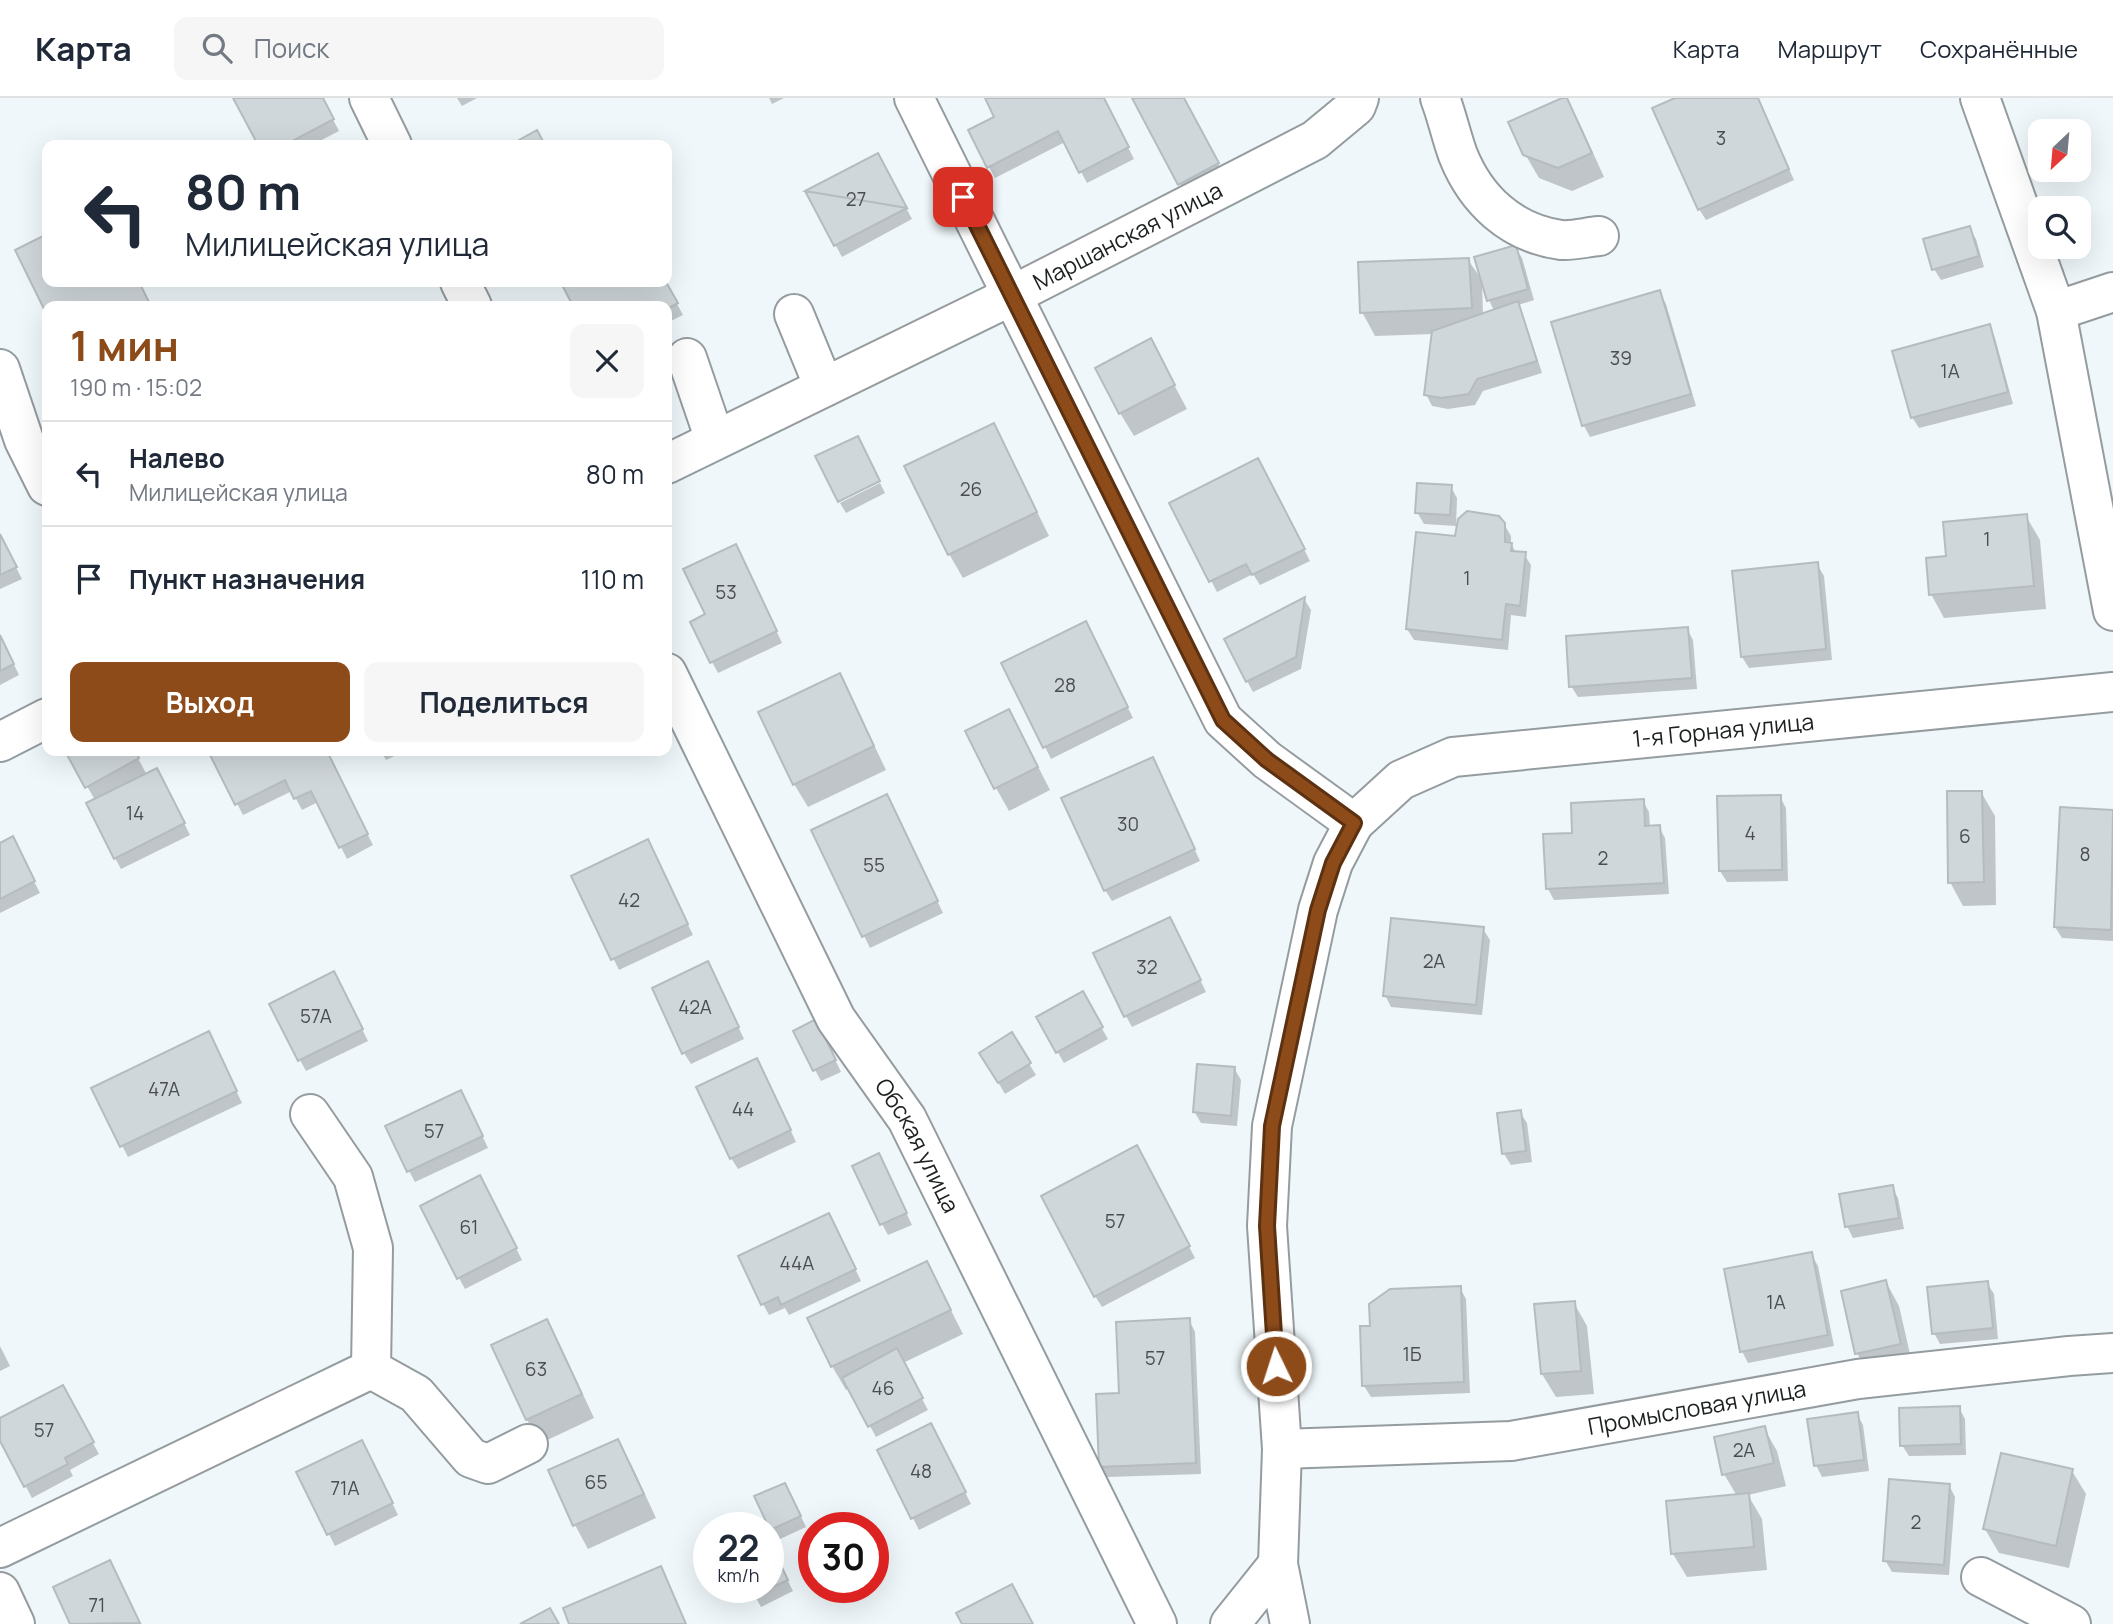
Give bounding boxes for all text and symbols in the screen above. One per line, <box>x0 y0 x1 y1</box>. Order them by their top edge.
search box <box>174 17 664 80</box>
text: Карта <box>35 26 132 71</box>
icon: search <box>198 29 236 67</box>
text: Поиск <box>254 30 329 66</box>
text: Карта <box>1673 32 1740 65</box>
text: Маршрут <box>1778 32 1882 65</box>
text: Сохранённые <box>1920 32 2078 65</box>
north arrow <box>2028 119 2091 182</box>
map controls <box>2028 119 2091 259</box>
house number: 3 <box>1716 125 1726 151</box>
text: 80 m <box>185 158 301 225</box>
pin <box>933 167 993 227</box>
icon: left <box>70 168 161 259</box>
street label: Маршанская улица <box>1027 173 1227 297</box>
icon: arrive <box>944 178 982 216</box>
house number: 27 <box>846 186 866 212</box>
button: search <box>2028 196 2091 259</box>
text: Милицейская улица <box>185 222 489 266</box>
text: 1 мин <box>70 316 179 374</box>
button: close <box>570 324 644 398</box>
house number: 39 <box>1610 345 1632 371</box>
house number: 1А <box>1940 358 1960 384</box>
text: 190 m · 15:02 <box>70 371 202 403</box>
text: Налево <box>129 440 225 476</box>
icon: left <box>70 455 108 493</box>
text: 80 m <box>586 456 644 492</box>
text: Милицейская улица <box>129 476 348 508</box>
house number: 26 <box>960 476 982 502</box>
house number: 1 <box>1983 526 1991 552</box>
icon: arrive <box>70 560 108 598</box>
text: Пункт назначения <box>129 561 365 597</box>
text: 110 m <box>581 561 644 597</box>
house number: 1 <box>1463 565 1471 591</box>
house number: 53 <box>715 579 737 605</box>
button: Выход <box>70 662 350 742</box>
button: Поделиться <box>364 662 644 742</box>
house number: 28 <box>1054 672 1076 698</box>
street label: 1-я Горная улица <box>1631 705 1815 754</box>
house number: 14 <box>126 800 144 826</box>
house number: 30 <box>1117 811 1139 837</box>
house number: 4 <box>1744 820 1756 846</box>
house number: 6 <box>1959 823 1971 849</box>
house number: 8 <box>2079 841 2091 867</box>
house number: 2 <box>1598 845 1608 871</box>
house number: 55 <box>863 852 885 878</box>
house number: 42 <box>618 887 640 913</box>
house number: 2А <box>1423 948 1445 974</box>
house number: 32 <box>1136 954 1158 980</box>
house number: 42А <box>678 994 712 1020</box>
house number: 57А <box>300 1003 332 1029</box>
street label: Обская улица <box>868 1071 968 1218</box>
house number: 47А <box>148 1076 180 1102</box>
house number: 44 <box>732 1096 754 1122</box>
house number: 57 <box>424 1118 444 1144</box>
house number: 57 <box>1105 1208 1125 1234</box>
house number: 61 <box>460 1214 478 1240</box>
house number: 44А <box>780 1250 814 1276</box>
house number: 1А <box>1766 1289 1786 1315</box>
position arrow <box>1239 1329 1313 1403</box>
house number: 1Б <box>1403 1341 1421 1367</box>
house number: 57 <box>1145 1345 1165 1371</box>
house number: 63 <box>525 1356 547 1382</box>
street label: Промысловая улица <box>1585 1372 1808 1442</box>
house number: 46 <box>872 1375 895 1401</box>
house number: 57 <box>34 1417 54 1443</box>
house number: 2А <box>1733 1437 1755 1463</box>
house number: 48 <box>910 1458 932 1484</box>
house number: 65 <box>585 1469 607 1495</box>
house number: 71А <box>331 1475 360 1501</box>
house number: 2 <box>1911 1509 1921 1535</box>
speed limit sign: 30 <box>798 1512 889 1603</box>
text: 22 <box>718 1524 759 1572</box>
text: km/h <box>718 1563 759 1587</box>
house number: 71 <box>89 1592 105 1618</box>

